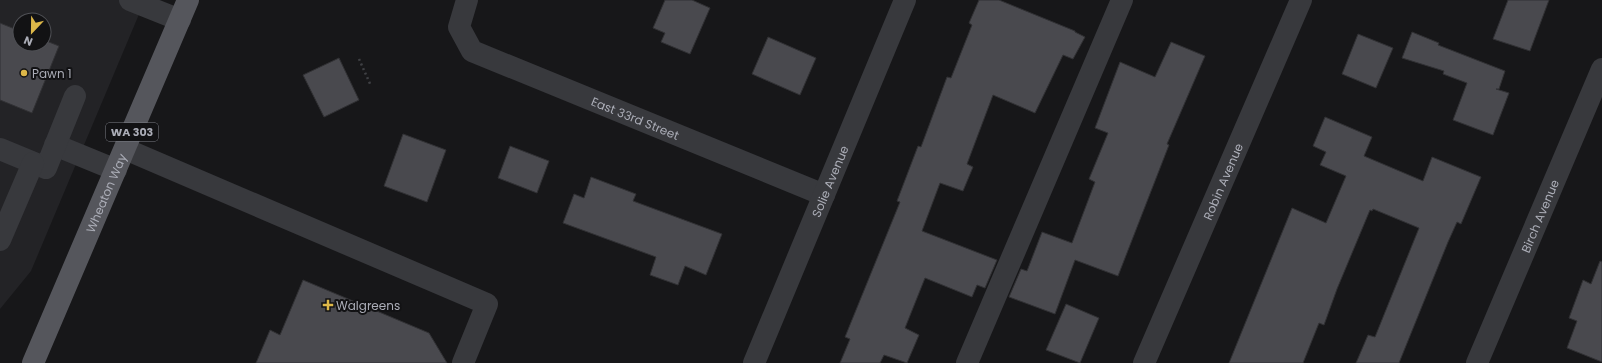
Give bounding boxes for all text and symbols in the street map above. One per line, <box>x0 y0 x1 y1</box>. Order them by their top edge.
north arrow <box>12 12 52 52</box>
text: N <box>21 32 35 50</box>
place label: Pawn 1 <box>32 65 72 82</box>
marker: Pawn 1 <box>19 68 29 78</box>
street label: East 33rd Street <box>589 92 682 143</box>
road number: WA 303 <box>106 123 158 141</box>
street label: Robin Avenue <box>1199 140 1247 222</box>
street label: Solie Avenue <box>807 143 852 220</box>
street label: Wheaton Way <box>81 150 130 235</box>
street label: Birch Avenue <box>1517 176 1563 255</box>
place label: Walgreens <box>336 297 400 314</box>
marker: Walgreens <box>323 300 333 310</box>

